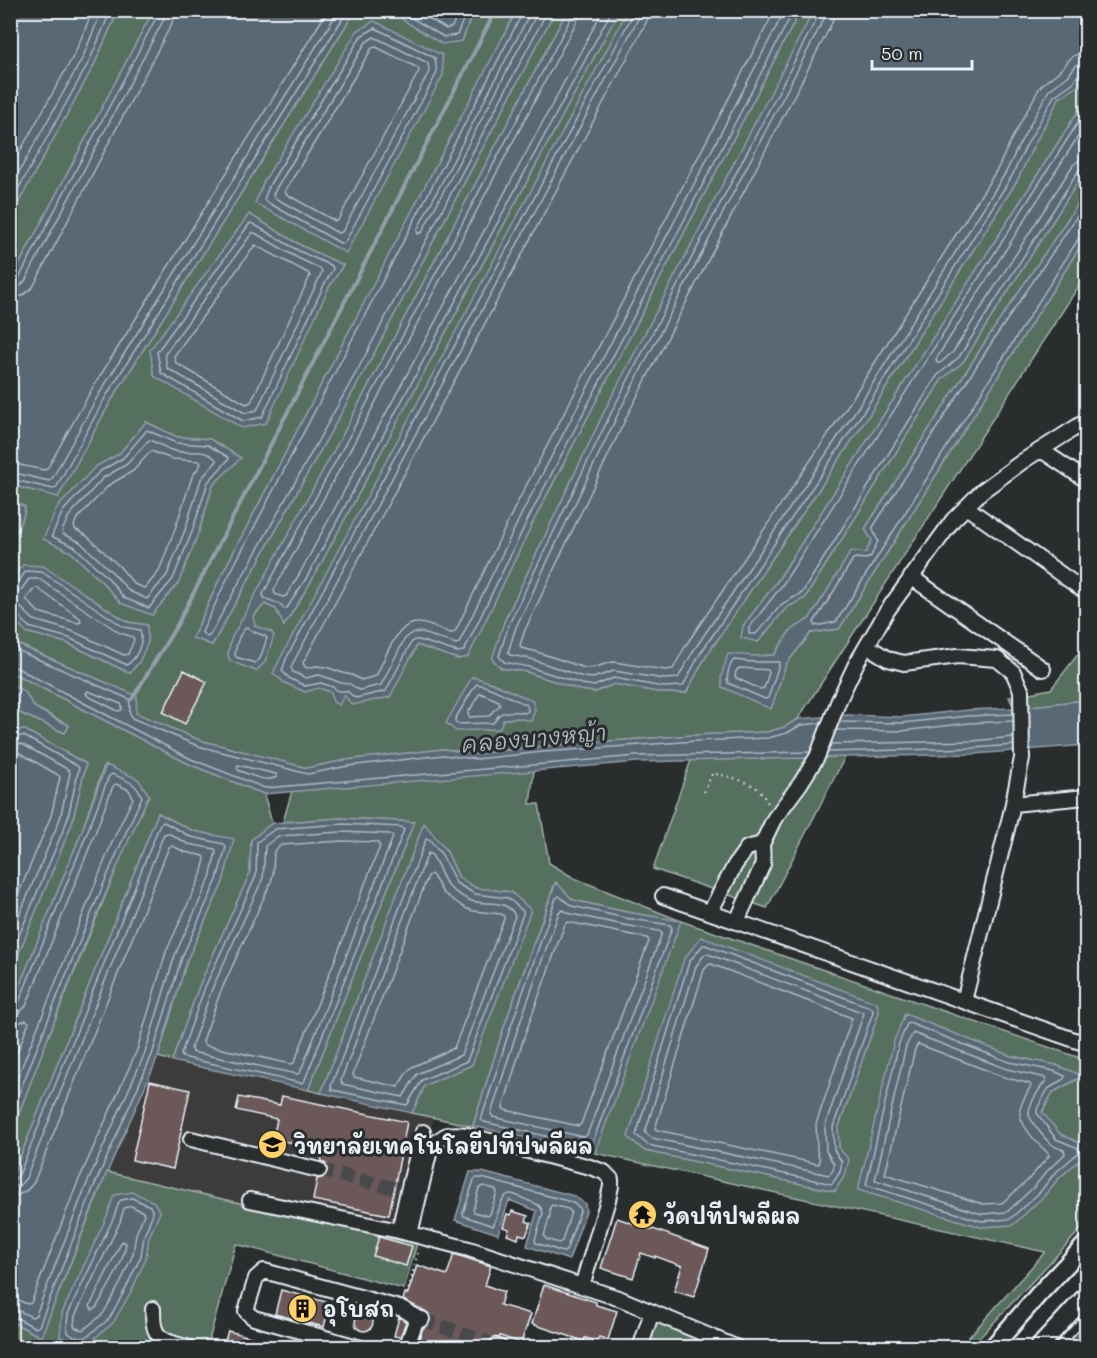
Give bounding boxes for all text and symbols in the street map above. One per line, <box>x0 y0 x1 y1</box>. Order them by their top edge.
scale bar <box>872 33 972 71</box>
text: 50 m <box>881 41 923 65</box>
water label: คลองบางหญ้า <box>460 717 608 759</box>
school or university icon: วิทยาลัยเทคโนโลยีปทีปพลีผล <box>257 1129 289 1161</box>
place label: วิทยาลัยเทคโนโลยีปทีปพลีผล <box>293 1130 593 1159</box>
temple icon: วัดปทีปพลีผล <box>626 1199 658 1231</box>
place label: วัดปทีปพลีผล <box>663 1200 800 1229</box>
building icon: อุโบสถ <box>286 1292 318 1324</box>
place label: อุโบสถ <box>323 1295 394 1327</box>

